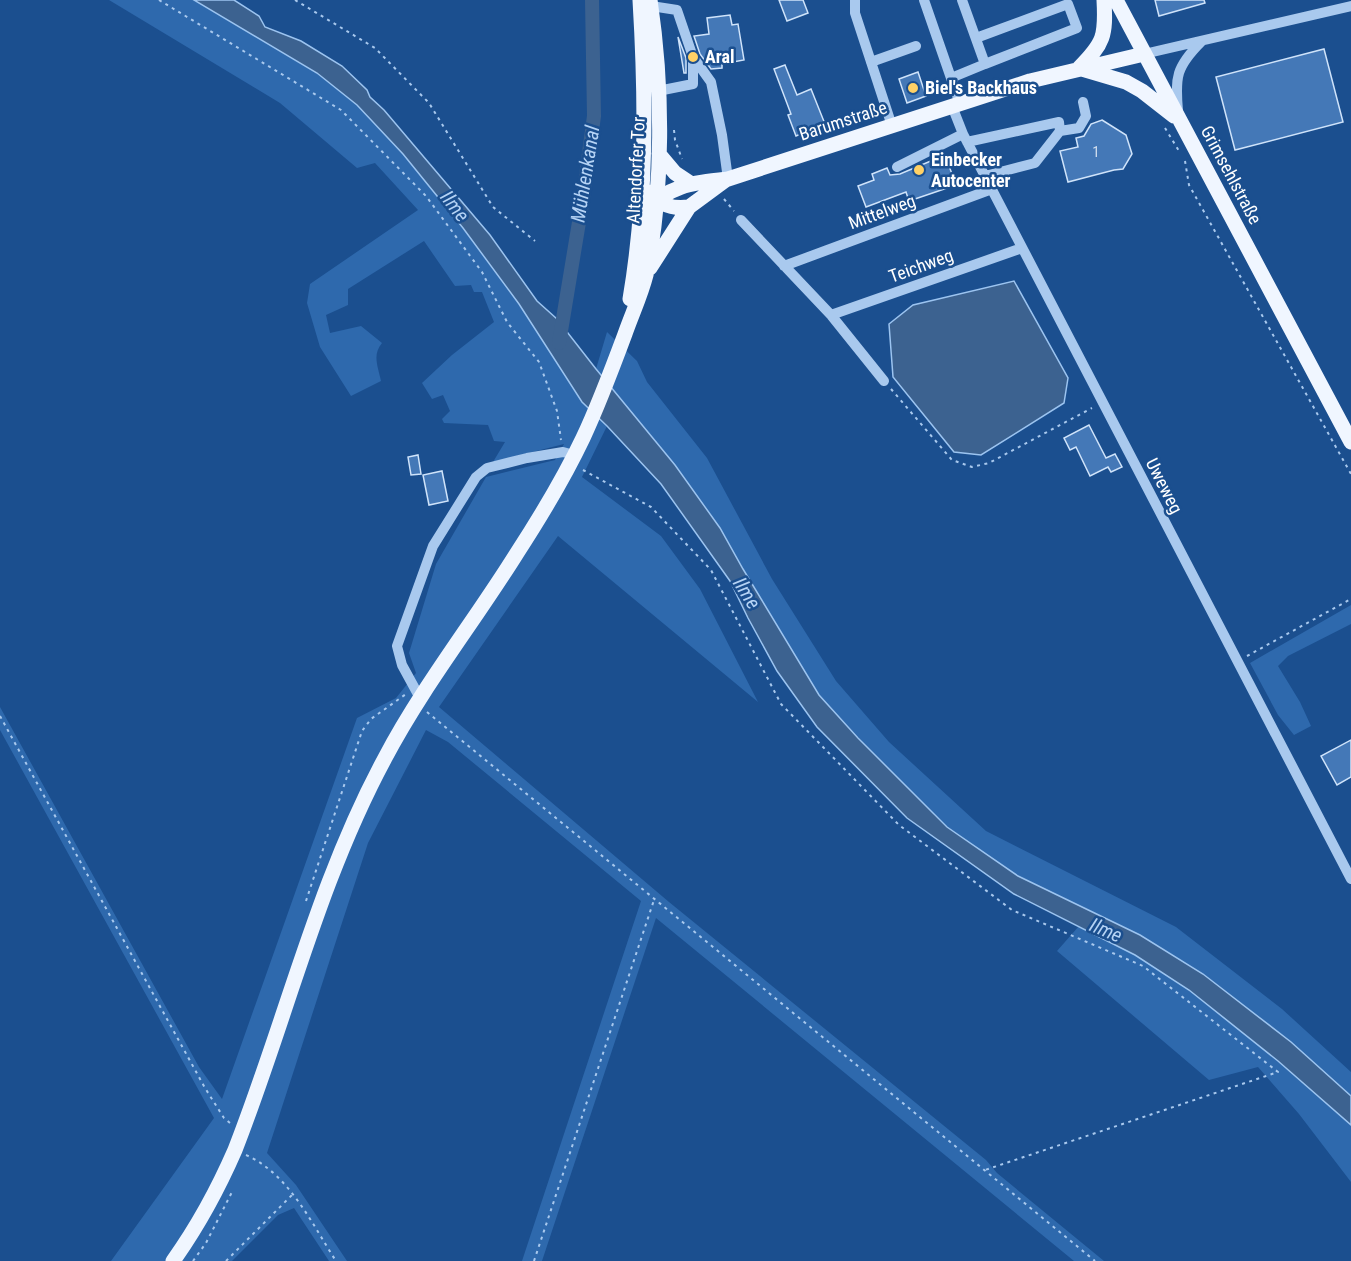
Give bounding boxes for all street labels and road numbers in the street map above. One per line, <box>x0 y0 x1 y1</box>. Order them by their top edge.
street label: Barumstraße <box>796 96 890 145</box>
street label: Altendorfer Tor <box>622 116 649 224</box>
street label: Grimsehlstraße <box>1197 122 1266 228</box>
street label: Mittelweg <box>845 190 918 233</box>
street label: Teichweg <box>886 244 956 287</box>
street label: Uweweg <box>1142 455 1187 517</box>

